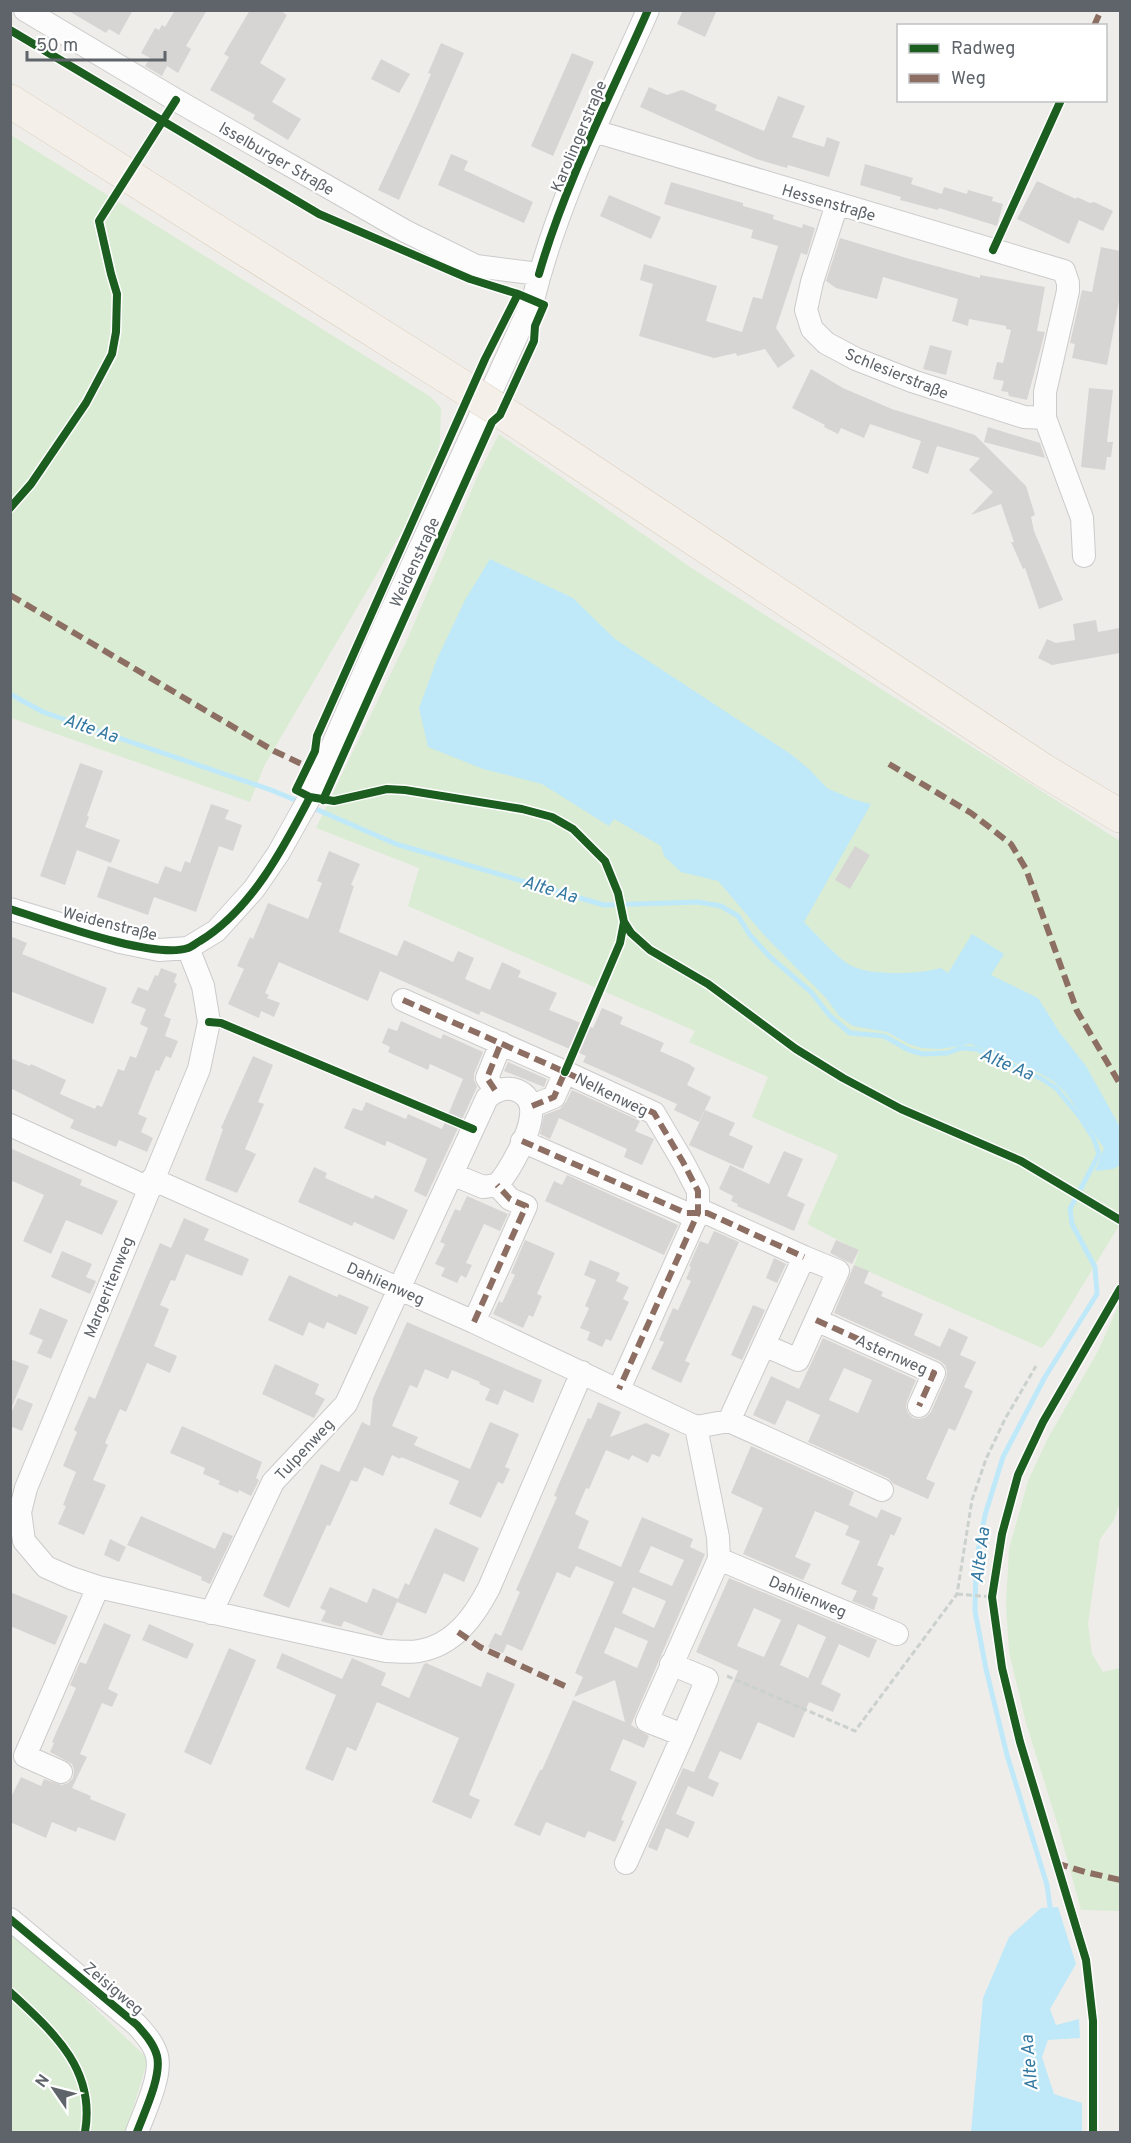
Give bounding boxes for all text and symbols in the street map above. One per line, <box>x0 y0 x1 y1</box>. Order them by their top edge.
scale bar <box>27 24 165 62</box>
legend <box>897 24 1107 102</box>
text: 50 m <box>36 35 78 58</box>
text: Radweg <box>951 38 1015 61</box>
text: Weg <box>951 68 986 91</box>
street label: Karolingerstraße <box>547 78 612 196</box>
street label: Isselburger Straße <box>215 119 337 201</box>
street label: Hessenstraße <box>779 181 878 227</box>
street label: Schlesierstraße <box>842 345 951 405</box>
street label: Weidenstraße <box>386 515 445 611</box>
water label: Alte Aa <box>60 709 121 750</box>
water label: Alte Aa <box>519 871 580 910</box>
street label: Weidenstraße <box>60 903 159 946</box>
water label: Alte Aa <box>976 1044 1037 1087</box>
street label: Nelkenweg <box>571 1069 651 1122</box>
street label: Margeritenweg <box>80 1234 139 1341</box>
street label: Dahlienweg <box>343 1259 427 1311</box>
street label: Asternweg <box>852 1331 930 1381</box>
street label: Tulpenweg <box>272 1415 339 1486</box>
water label: Alte Aa <box>967 1525 996 1584</box>
street label: Dahlienweg <box>765 1572 849 1623</box>
street label: Zeisigweg <box>79 1959 147 2020</box>
water label: Alte Aa <box>1017 2033 1044 2092</box>
north arrow <box>24 2059 84 2119</box>
text: N <box>32 2071 55 2092</box>

